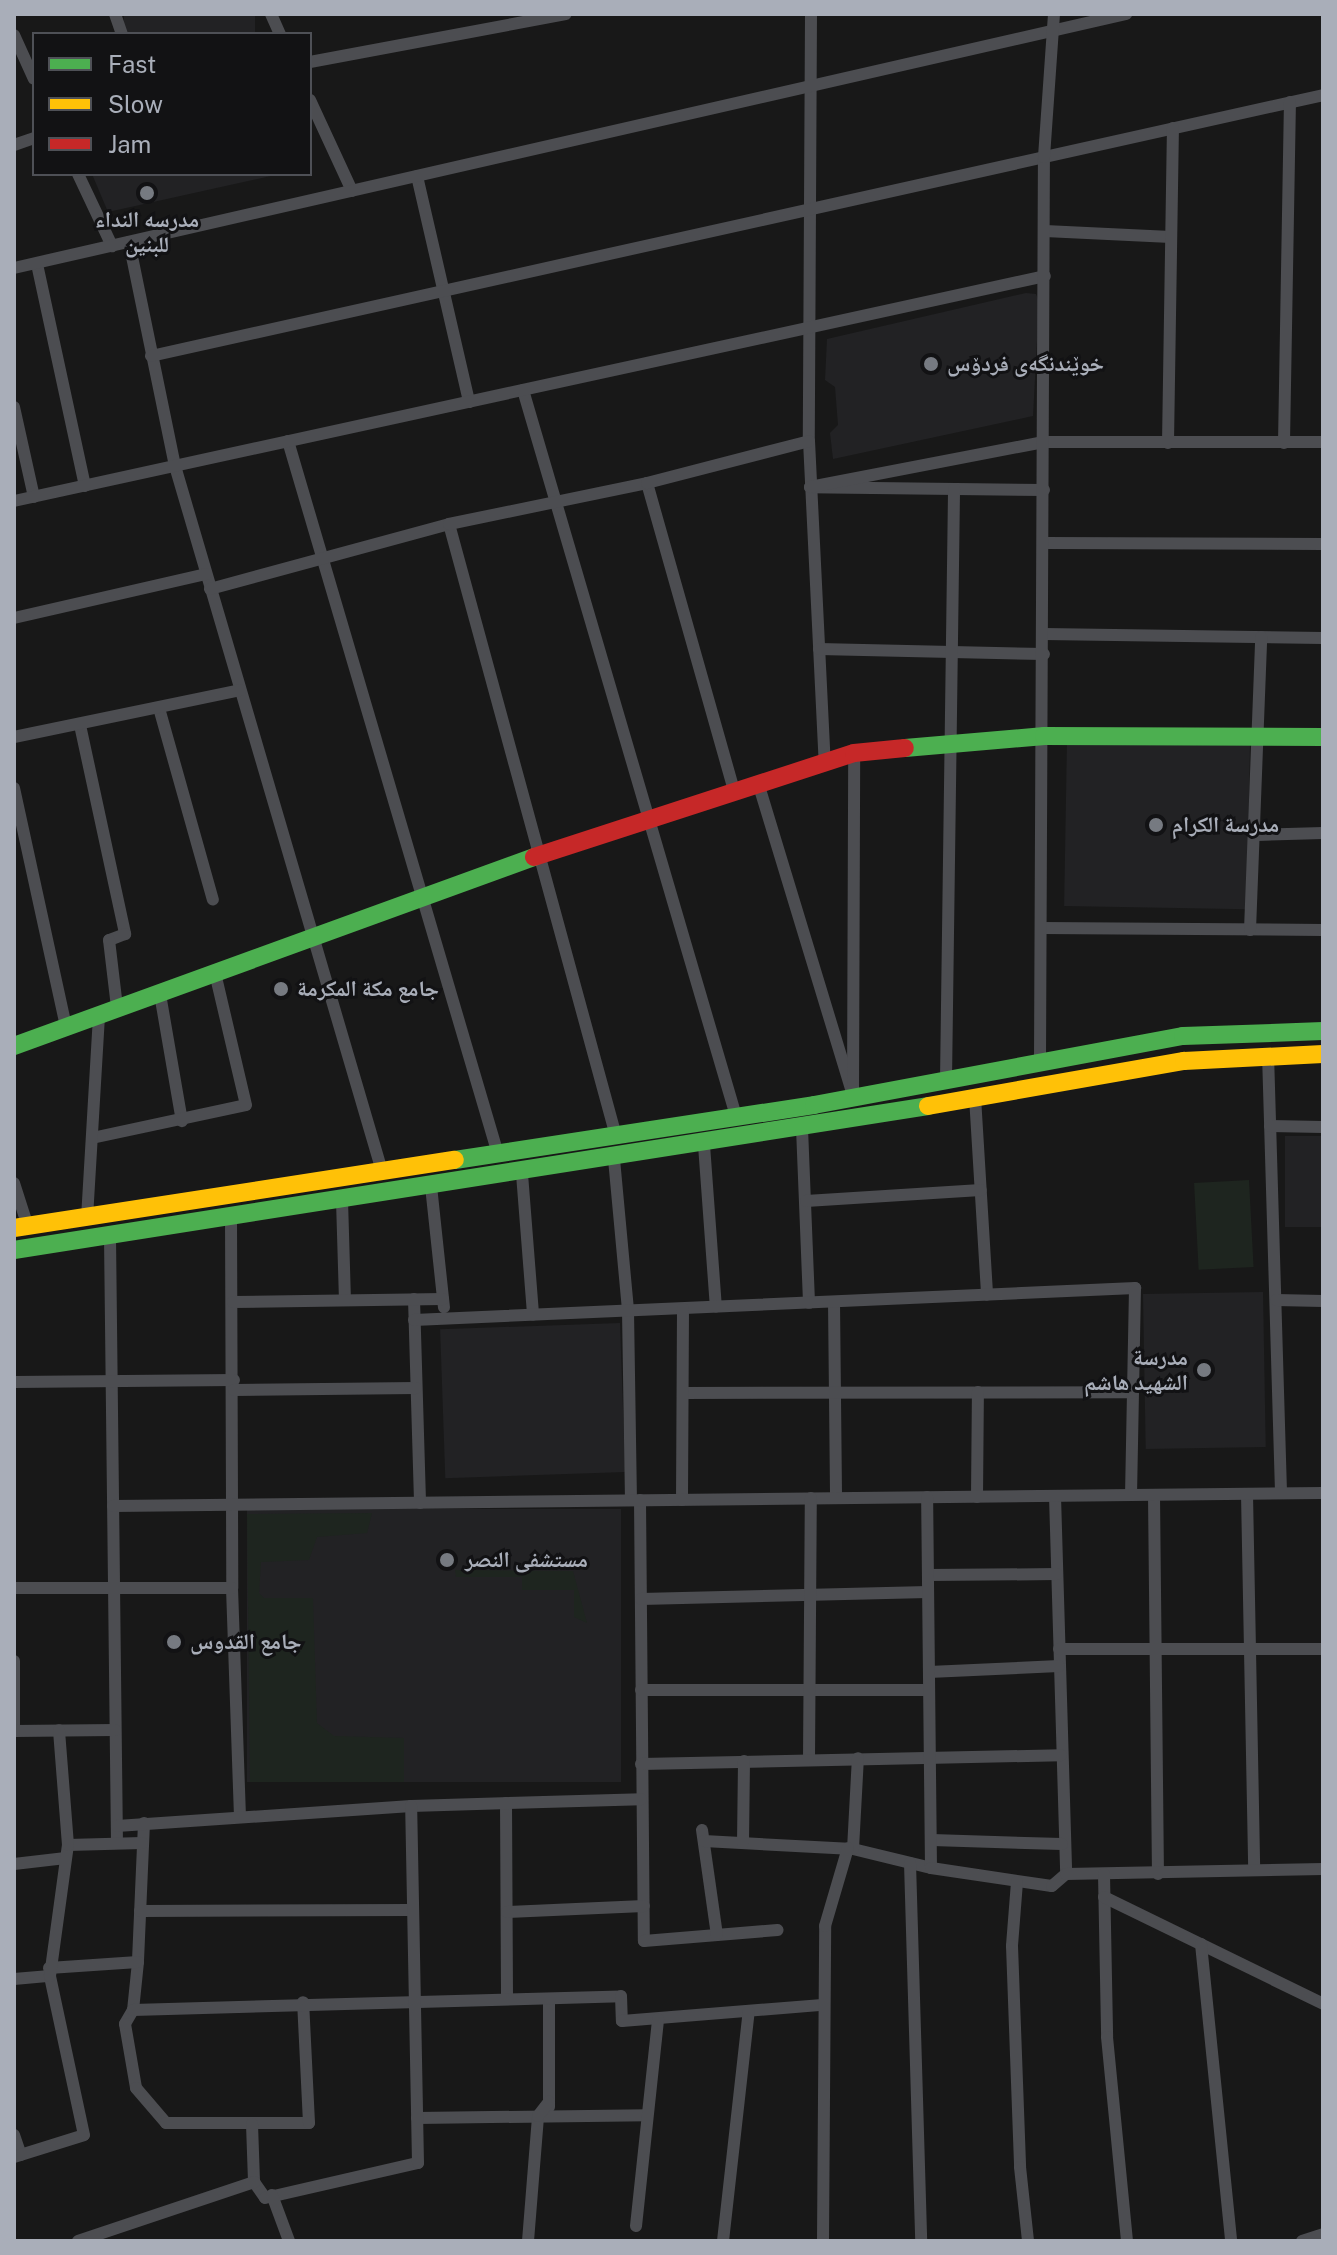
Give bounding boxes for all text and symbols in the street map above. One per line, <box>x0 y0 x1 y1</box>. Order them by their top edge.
legend <box>32 32 312 176</box>
text: Fast <box>108 50 156 78</box>
text: Slow <box>108 90 163 118</box>
text: Jam <box>108 130 151 158</box>
marker: مدرسه النداء للبنين <box>138 184 156 202</box>
place label: مدرسه النداء للبنين <box>95 206 199 258</box>
place label: خوێندنگەی فردۆس <box>947 351 1104 377</box>
marker: خوێندنگەی فردۆس <box>922 355 940 373</box>
place label: مدرسة الكرام <box>1172 812 1279 838</box>
marker: مدرسة الكرام <box>1147 816 1165 834</box>
place label: جامع مكة المكرمة <box>297 976 439 1002</box>
marker: جامع مكة المكرمة <box>272 980 290 998</box>
place label: مدرسة الشهيد هاشم <box>1084 1344 1188 1396</box>
marker: مدرسة الشهيد هاشم <box>1195 1361 1213 1379</box>
place label: مستشفى النصر <box>465 1547 588 1573</box>
marker: مستشفى النصر <box>436 1549 458 1571</box>
place label: جامع القدوس <box>190 1629 302 1655</box>
marker: جامع القدوس <box>165 1633 183 1651</box>

